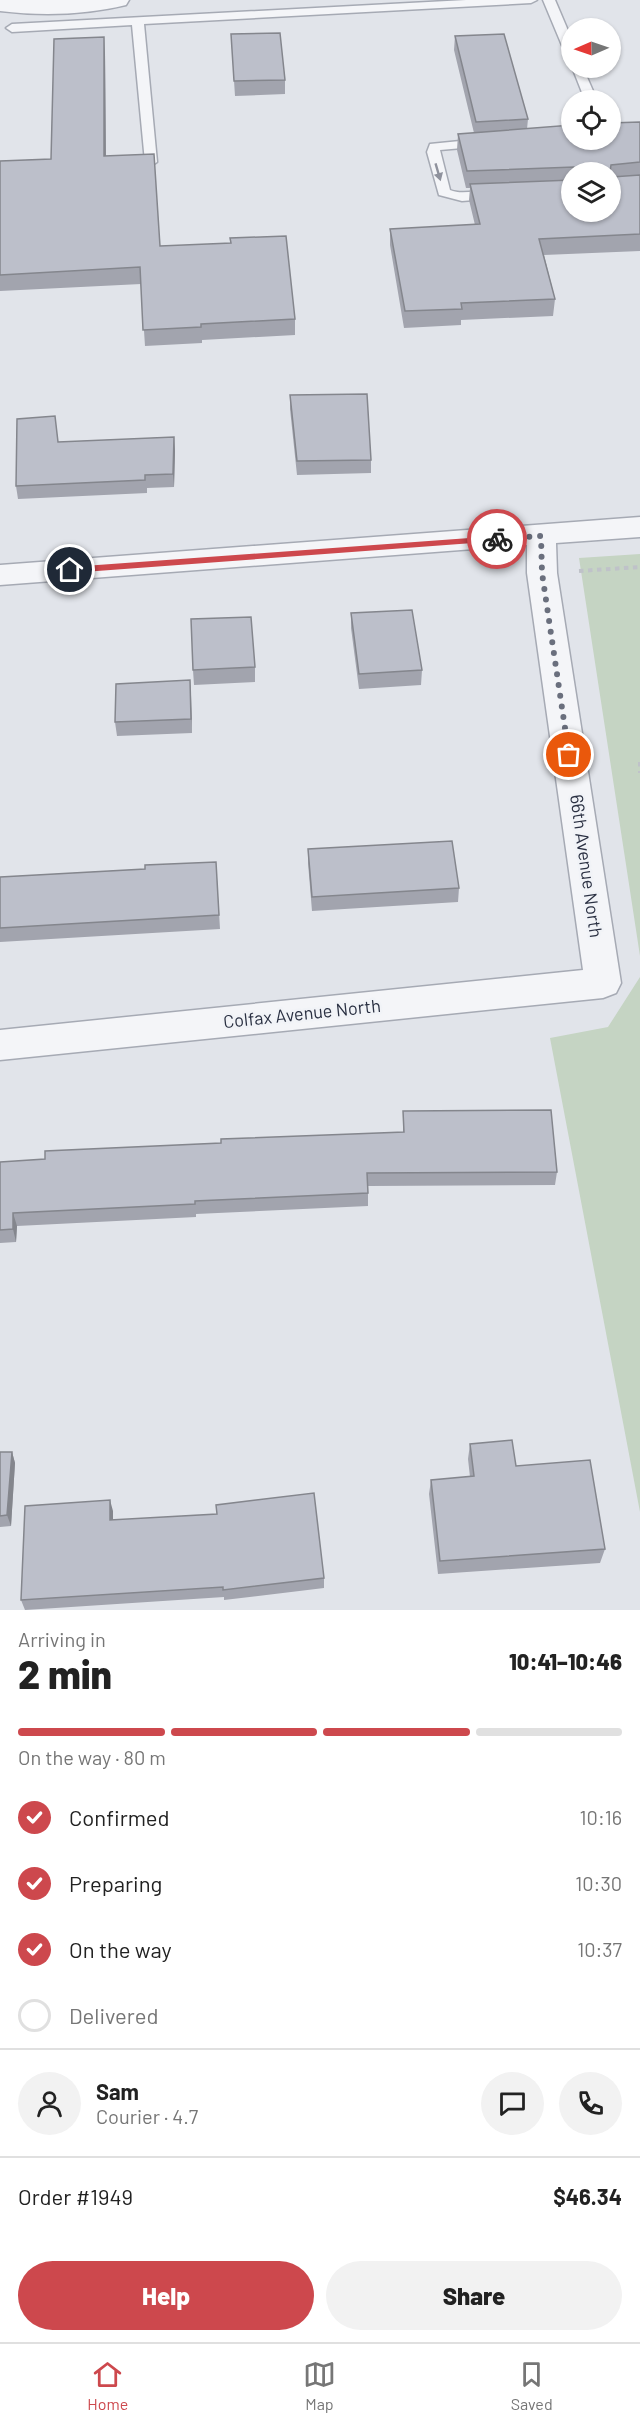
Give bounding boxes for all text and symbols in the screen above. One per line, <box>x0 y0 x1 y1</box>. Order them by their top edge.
north arrow <box>561 18 621 78</box>
map controls <box>561 18 621 222</box>
button: locate <box>561 90 621 150</box>
button: layers <box>561 162 621 222</box>
one-way arrow <box>434 163 444 181</box>
courier <box>467 509 527 569</box>
icon: bike <box>481 523 514 556</box>
pin <box>44 544 95 595</box>
icon: home <box>53 553 86 586</box>
pin <box>543 729 594 780</box>
icon: bag <box>552 738 585 771</box>
street label: 66th Avenue North <box>566 793 608 939</box>
street label: Colfax Avenue North <box>222 994 382 1032</box>
text: Arriving in <box>18 1627 106 1651</box>
text: 10:41–10:46 <box>509 1648 622 1674</box>
text: 2 min <box>18 1650 112 1697</box>
text: On the way · 80 m <box>18 1745 166 1769</box>
icon: check <box>18 1801 51 1834</box>
text: Confirmed <box>69 1804 169 1830</box>
text: 10:16 <box>580 1805 622 1829</box>
icon: check <box>18 1867 51 1900</box>
text: Preparing <box>69 1870 162 1896</box>
text: 10:30 <box>575 1871 622 1895</box>
icon: check <box>18 1933 51 1966</box>
text: On the way <box>69 1936 172 1962</box>
text: 10:37 <box>577 1937 622 1961</box>
text: Delivered <box>69 2002 158 2028</box>
button: person <box>18 2072 81 2135</box>
button: chat <box>481 2072 544 2135</box>
button: phone <box>559 2072 622 2135</box>
text: Sam <box>96 2078 139 2104</box>
text: Courier · 4.7 <box>96 2104 198 2128</box>
text: Order #1949 <box>18 2183 133 2209</box>
text: $46.34 <box>553 2183 622 2209</box>
button: Help <box>18 2261 314 2330</box>
button: Share <box>326 2261 622 2330</box>
tab: Home <box>87 2358 128 2413</box>
tab: Map <box>303 2358 336 2413</box>
tab: Saved <box>511 2358 553 2413</box>

